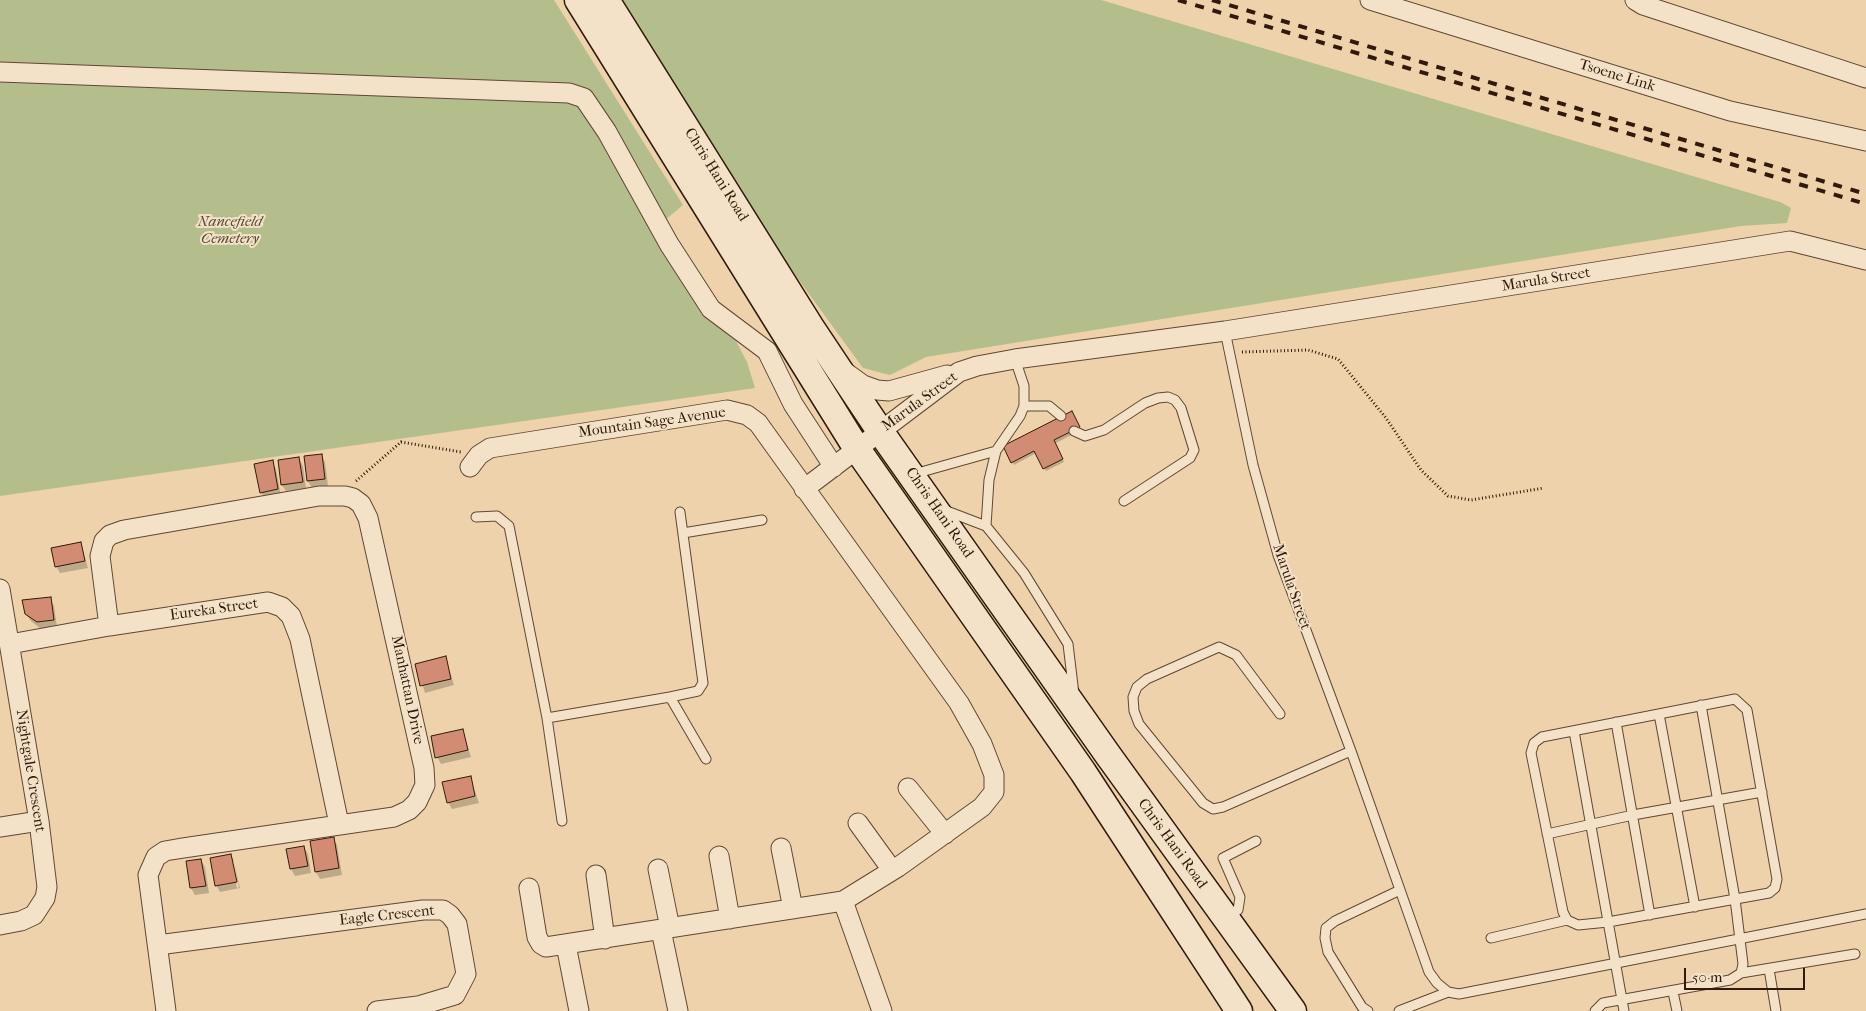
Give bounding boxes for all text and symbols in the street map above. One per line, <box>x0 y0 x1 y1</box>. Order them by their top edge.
street label: Tsoene Link <box>1577 56 1657 96</box>
street label: Chris Hani Road <box>680 125 752 225</box>
park label: Nancefield Cemetery <box>198 213 262 248</box>
street label: Marula Street <box>1500 264 1592 296</box>
street label: Marula Street <box>879 368 961 436</box>
street label: Mountain Sage Avenue <box>577 404 727 442</box>
street label: Chris Hani Road <box>901 464 977 562</box>
street label: Marula Street <box>1268 542 1314 632</box>
street label: Eureka Street <box>169 595 259 625</box>
street label: Manhattan Drive <box>387 634 427 746</box>
street label: Nightgale Crescent <box>11 708 49 834</box>
street label: Chris Hani Road <box>1133 796 1211 892</box>
street label: Eagle Crescent <box>338 902 436 930</box>
scale bar <box>1686 958 1807 990</box>
text: 50 m <box>1692 968 1722 986</box>

